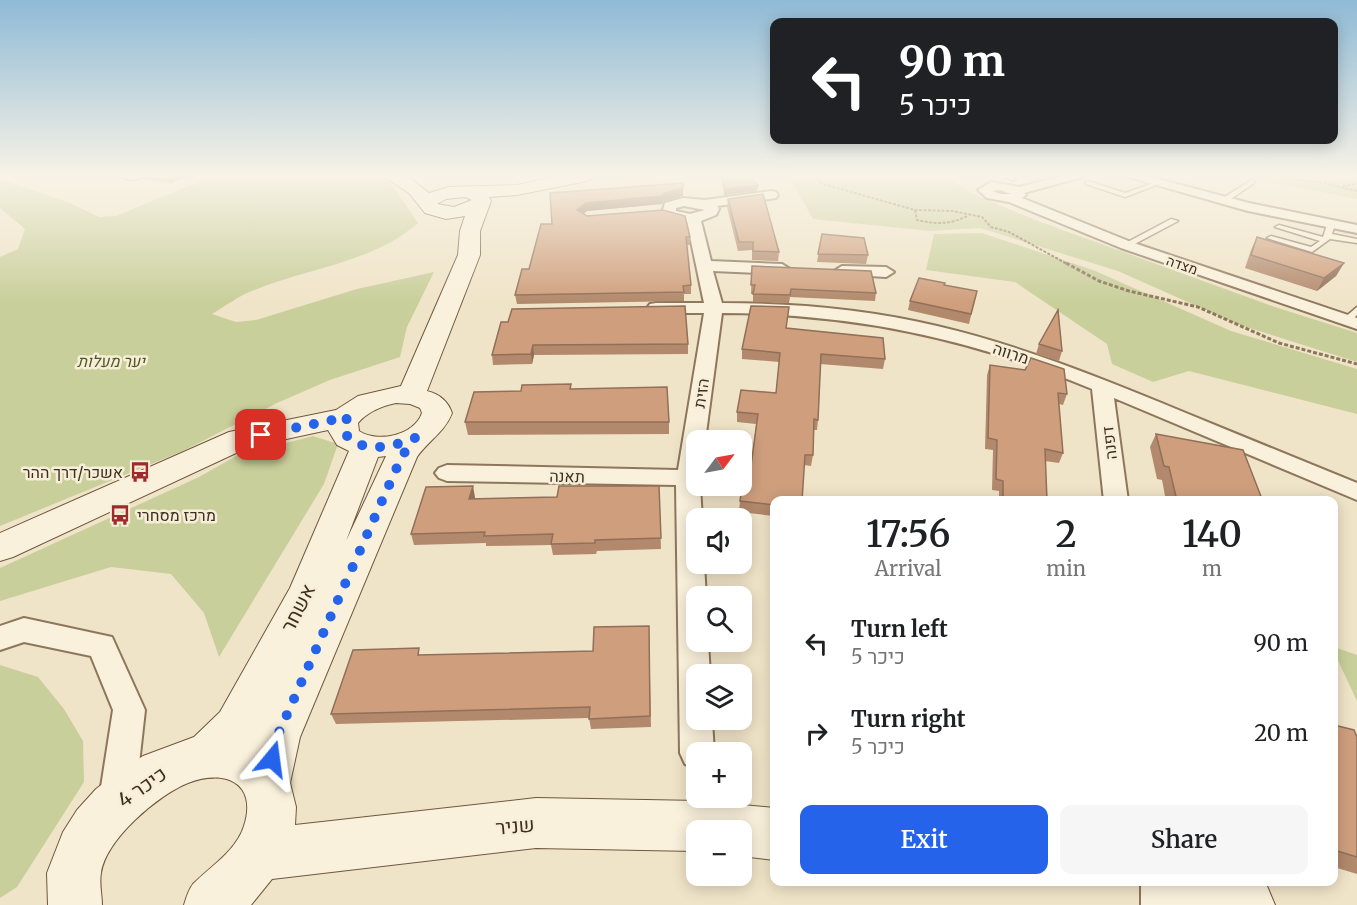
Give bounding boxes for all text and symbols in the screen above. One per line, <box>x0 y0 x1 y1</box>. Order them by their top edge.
text: 90 m <box>899 35 1005 87</box>
icon: left <box>800 42 878 120</box>
text: כיכר 5 <box>899 88 972 122</box>
street label: מצדה <box>1164 251 1200 279</box>
street label: מרווה <box>990 338 1032 368</box>
park label: יער מעלות <box>77 351 146 371</box>
street label: הזית <box>689 377 713 409</box>
pin <box>235 409 286 460</box>
icon: arrive <box>244 418 277 451</box>
street label: דפנה <box>1097 425 1121 461</box>
north arrow <box>686 430 752 496</box>
map controls <box>686 430 752 886</box>
bus stop icon: אשכר/דרך ההר <box>128 460 152 484</box>
place label: אשכר/דרך ההר <box>23 462 123 482</box>
street label: תאנה <box>549 466 585 486</box>
bus stop icon: מרכז מסחרי <box>108 503 132 527</box>
place label: מרכז מסחרי <box>137 505 216 525</box>
button: sound <box>686 508 752 574</box>
text: 17:56 <box>866 512 950 557</box>
text: 2 <box>1055 512 1077 557</box>
text: 140 <box>1182 512 1242 557</box>
text: Arrival <box>875 556 942 581</box>
text: min <box>1046 556 1086 581</box>
text: m <box>1202 556 1222 581</box>
street label: אשחר <box>275 580 320 636</box>
button: search <box>686 586 752 652</box>
text: Turn left <box>851 615 948 643</box>
icon: left <box>800 627 833 660</box>
text: 90 m <box>1253 629 1308 657</box>
text: כיכר 5 <box>851 644 905 669</box>
button: layers <box>686 664 752 730</box>
text: Turn right <box>851 705 965 733</box>
icon: right <box>800 717 833 750</box>
text: 20 m <box>1254 719 1308 747</box>
position arrow <box>240 727 304 791</box>
text: כיכר 5 <box>851 734 905 759</box>
button: + <box>686 742 752 808</box>
street label: כיכר 4 <box>112 761 171 812</box>
button: Exit <box>800 805 1048 874</box>
button: Share <box>1060 805 1308 874</box>
street label: שניר <box>494 811 535 840</box>
button: − <box>686 820 752 886</box>

